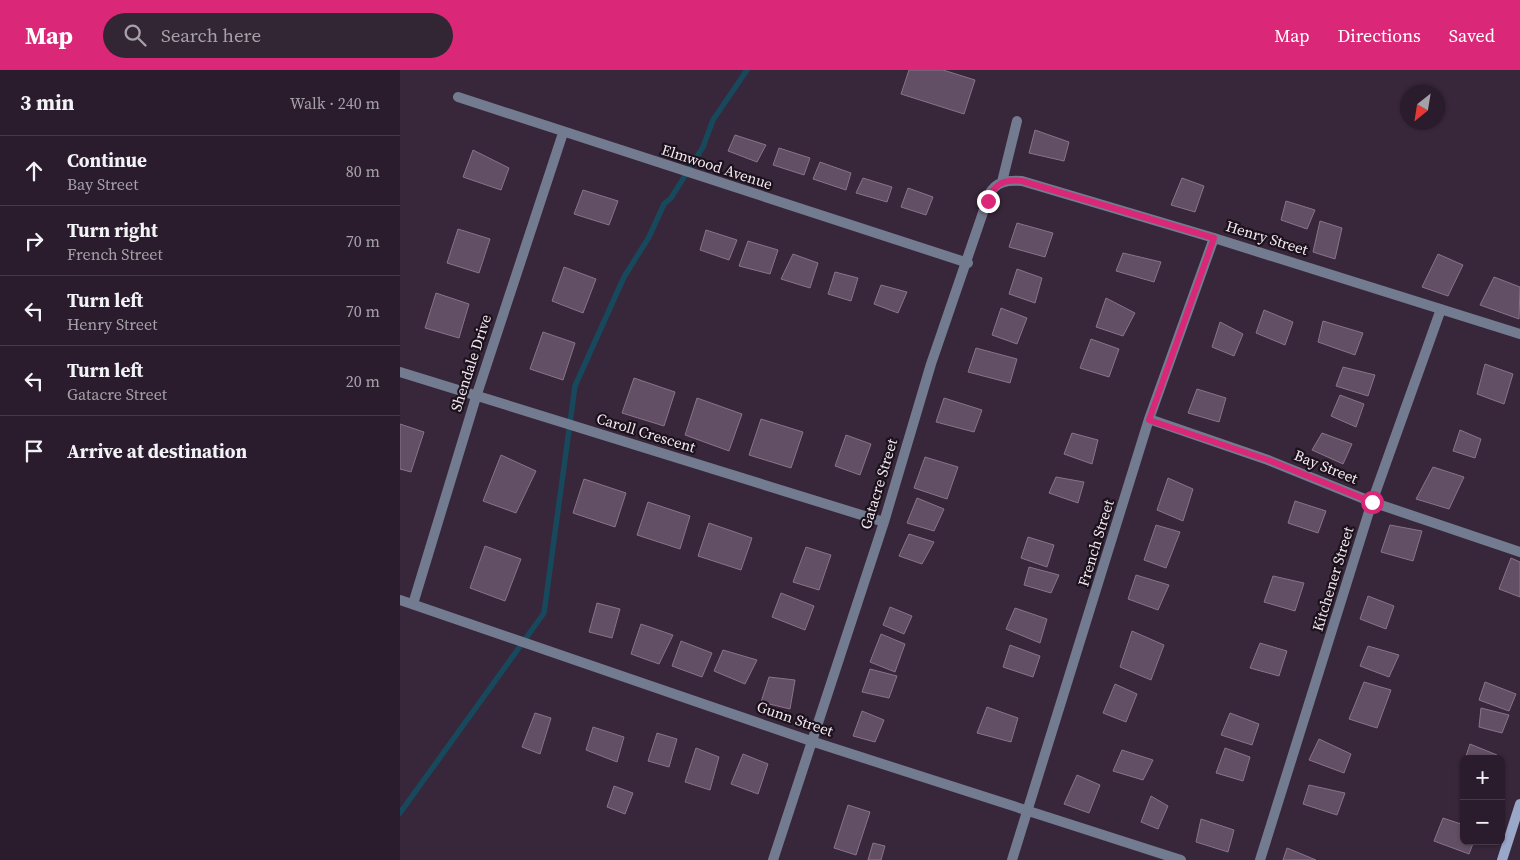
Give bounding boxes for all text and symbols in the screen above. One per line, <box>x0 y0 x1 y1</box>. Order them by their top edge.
search box <box>103 13 453 58</box>
text: Map <box>25 19 73 52</box>
icon: search <box>121 21 149 49</box>
text: Search here <box>161 22 261 48</box>
text: Map <box>1274 23 1310 48</box>
text: Directions <box>1338 23 1421 48</box>
text: Saved <box>1449 23 1495 48</box>
north arrow <box>1400 85 1445 130</box>
text: 3 min <box>20 88 75 117</box>
text: Walk · 240 m <box>290 92 380 114</box>
street label: Elmwood Avenue <box>659 139 776 194</box>
text: Continue <box>67 147 147 173</box>
icon: ahead <box>20 157 48 185</box>
text: 80 m <box>346 160 380 182</box>
text: Bay Street <box>67 173 138 195</box>
route end <box>977 190 1000 213</box>
street label: Henry Street <box>1224 215 1311 260</box>
text: Turn right <box>67 217 158 243</box>
icon: right <box>20 227 48 255</box>
text: 70 m <box>346 230 380 252</box>
text: French Street <box>67 243 163 265</box>
text: Turn left <box>67 287 143 313</box>
icon: left <box>20 297 48 325</box>
text: 70 m <box>346 300 380 322</box>
street label: Shendale Drive <box>445 311 496 414</box>
text: Henry Street <box>67 313 157 335</box>
text: Turn left <box>67 357 143 383</box>
icon: left <box>20 367 48 395</box>
text: 20 m <box>346 370 380 392</box>
text: Gatacre Street <box>67 383 167 405</box>
street label: Caroll Crescent <box>594 408 698 458</box>
street label: Gatacre Street <box>855 436 902 532</box>
icon: arrive <box>20 437 48 465</box>
text: Arrive at destination <box>67 438 247 464</box>
street label: Bay Street <box>1291 444 1361 489</box>
route start <box>1361 491 1384 514</box>
street label: French Street <box>1072 497 1119 589</box>
street label: Kitchener Street <box>1307 524 1358 634</box>
street label: Gunn Street <box>754 696 836 741</box>
map controls <box>1460 755 1505 845</box>
button: + <box>1460 755 1505 800</box>
button: − <box>1460 800 1505 845</box>

